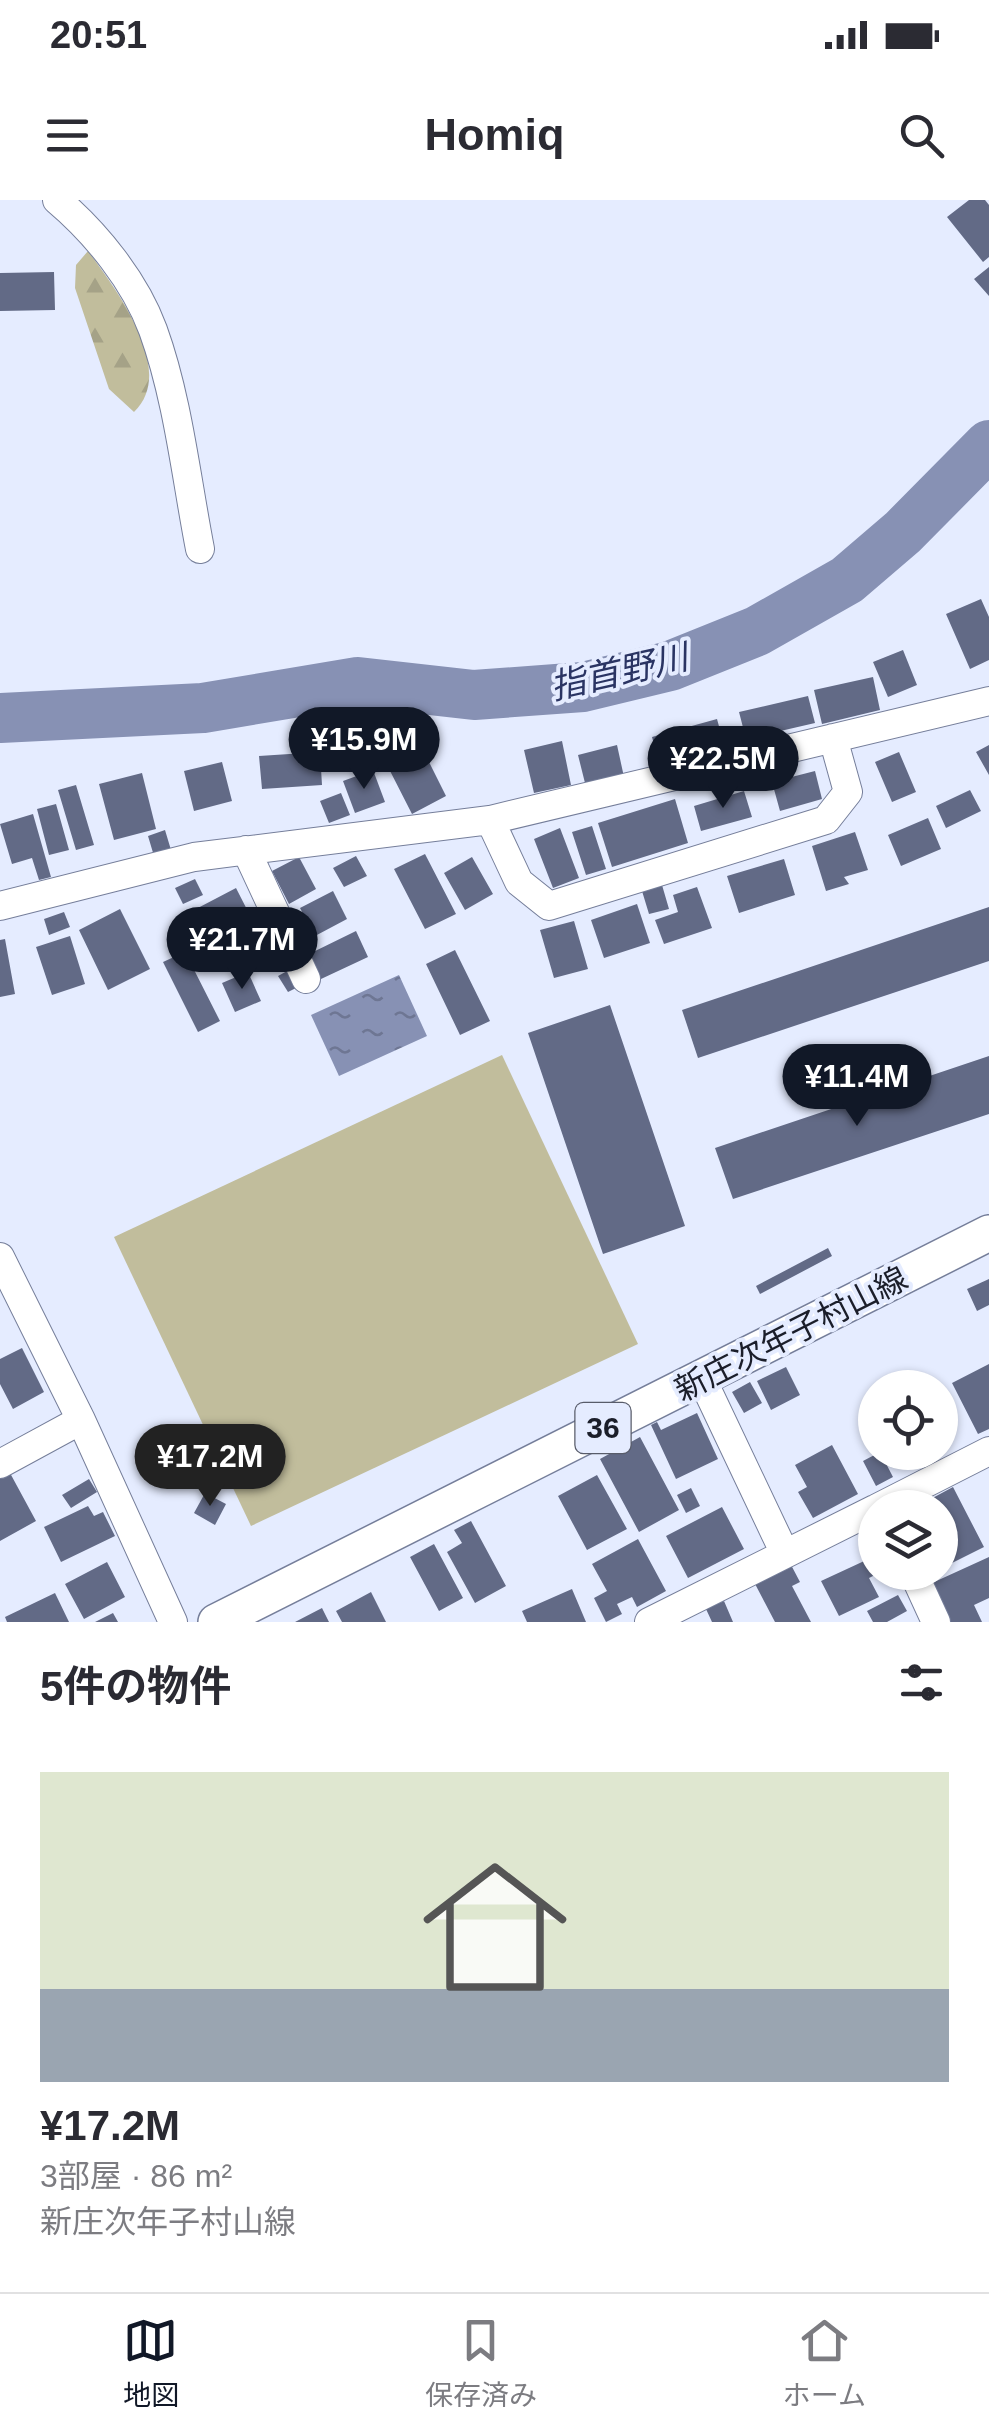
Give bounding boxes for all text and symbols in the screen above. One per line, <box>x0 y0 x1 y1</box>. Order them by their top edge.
text: 20:51 <box>50 14 147 56</box>
icon: menu <box>40 108 95 163</box>
icon: search <box>894 108 949 163</box>
text: Homiq <box>425 109 565 160</box>
water label: 指首野川 <box>546 636 695 706</box>
pin: ¥15.9M <box>283 707 445 792</box>
text: ¥15.9M <box>311 721 417 757</box>
pin: ¥22.5M <box>642 726 804 811</box>
text: ¥22.5M <box>670 740 776 776</box>
pin: ¥21.7M <box>161 907 323 992</box>
text: ¥21.7M <box>189 921 295 957</box>
pin: ¥11.4M <box>776 1044 938 1129</box>
text: ¥11.4M <box>805 1058 909 1094</box>
street label: 新庄次年子村山線 <box>669 1260 913 1408</box>
map controls <box>858 1370 958 1590</box>
button: locate <box>858 1370 958 1470</box>
road number: 36 <box>576 1403 630 1453</box>
pin: ¥17.2M <box>129 1424 291 1509</box>
text: ¥17.2M <box>157 1438 263 1474</box>
button: layers <box>858 1490 958 1590</box>
icon: filters <box>894 1655 949 1710</box>
text: 5件の物件 <box>40 1663 231 1710</box>
icon: home <box>405 1837 585 2017</box>
text: ¥17.2M <box>40 2102 180 2149</box>
text: 3部屋 · 86 m² <box>40 2158 232 2194</box>
text: 新庄次年子村山線 <box>40 2204 296 2240</box>
tab: 地図 <box>123 2313 179 2413</box>
tab: 保存済み <box>425 2313 537 2413</box>
tab: ホーム <box>783 2313 866 2413</box>

